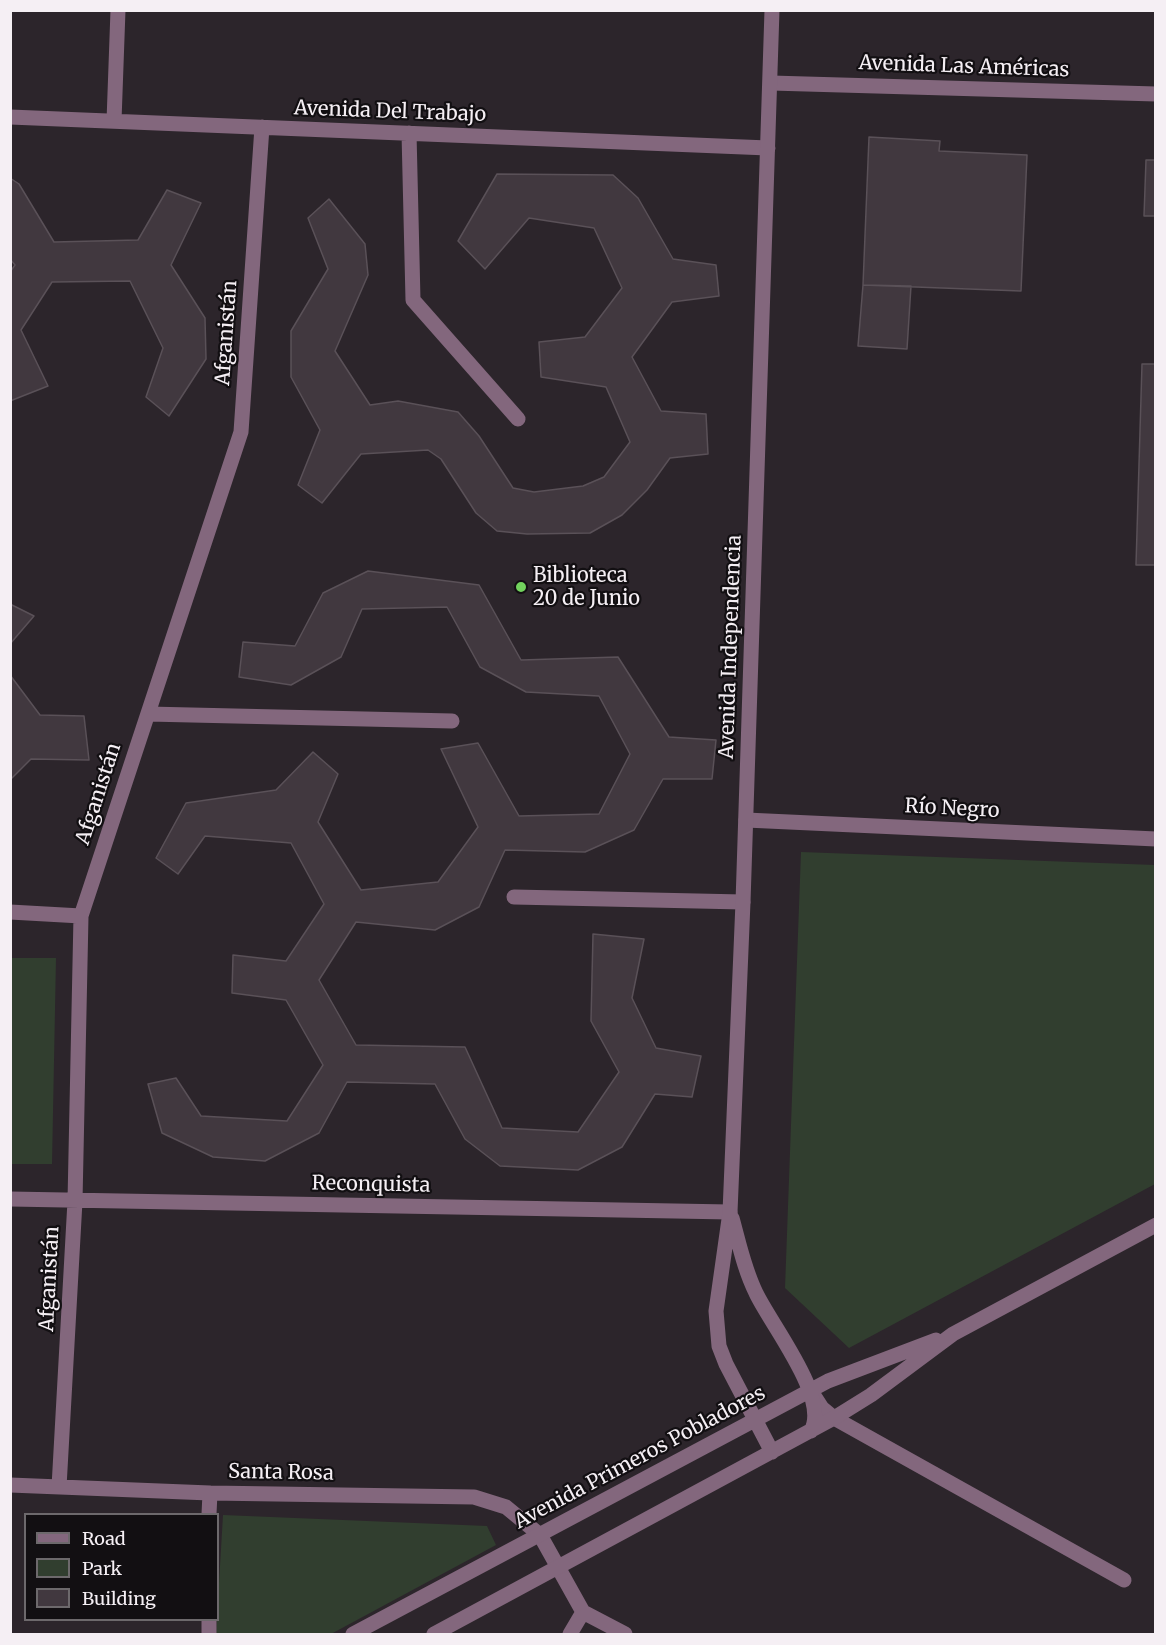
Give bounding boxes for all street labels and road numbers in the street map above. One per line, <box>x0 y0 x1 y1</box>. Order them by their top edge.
street label: Avenida Las Américas <box>858 51 1070 83</box>
street label: Avenida Del Trabajo <box>294 97 486 127</box>
street label: Afganistán <box>211 279 243 387</box>
street label: Avenida Independencia <box>715 534 747 760</box>
street label: Afganistán <box>71 740 127 848</box>
street label: Río Negro <box>904 795 1000 823</box>
street label: Reconquista <box>311 1172 431 1198</box>
street label: Afganistán <box>35 1226 65 1332</box>
street label: Avenida Primeros Pobladores <box>510 1382 770 1534</box>
street label: Santa Rosa <box>228 1460 334 1486</box>

